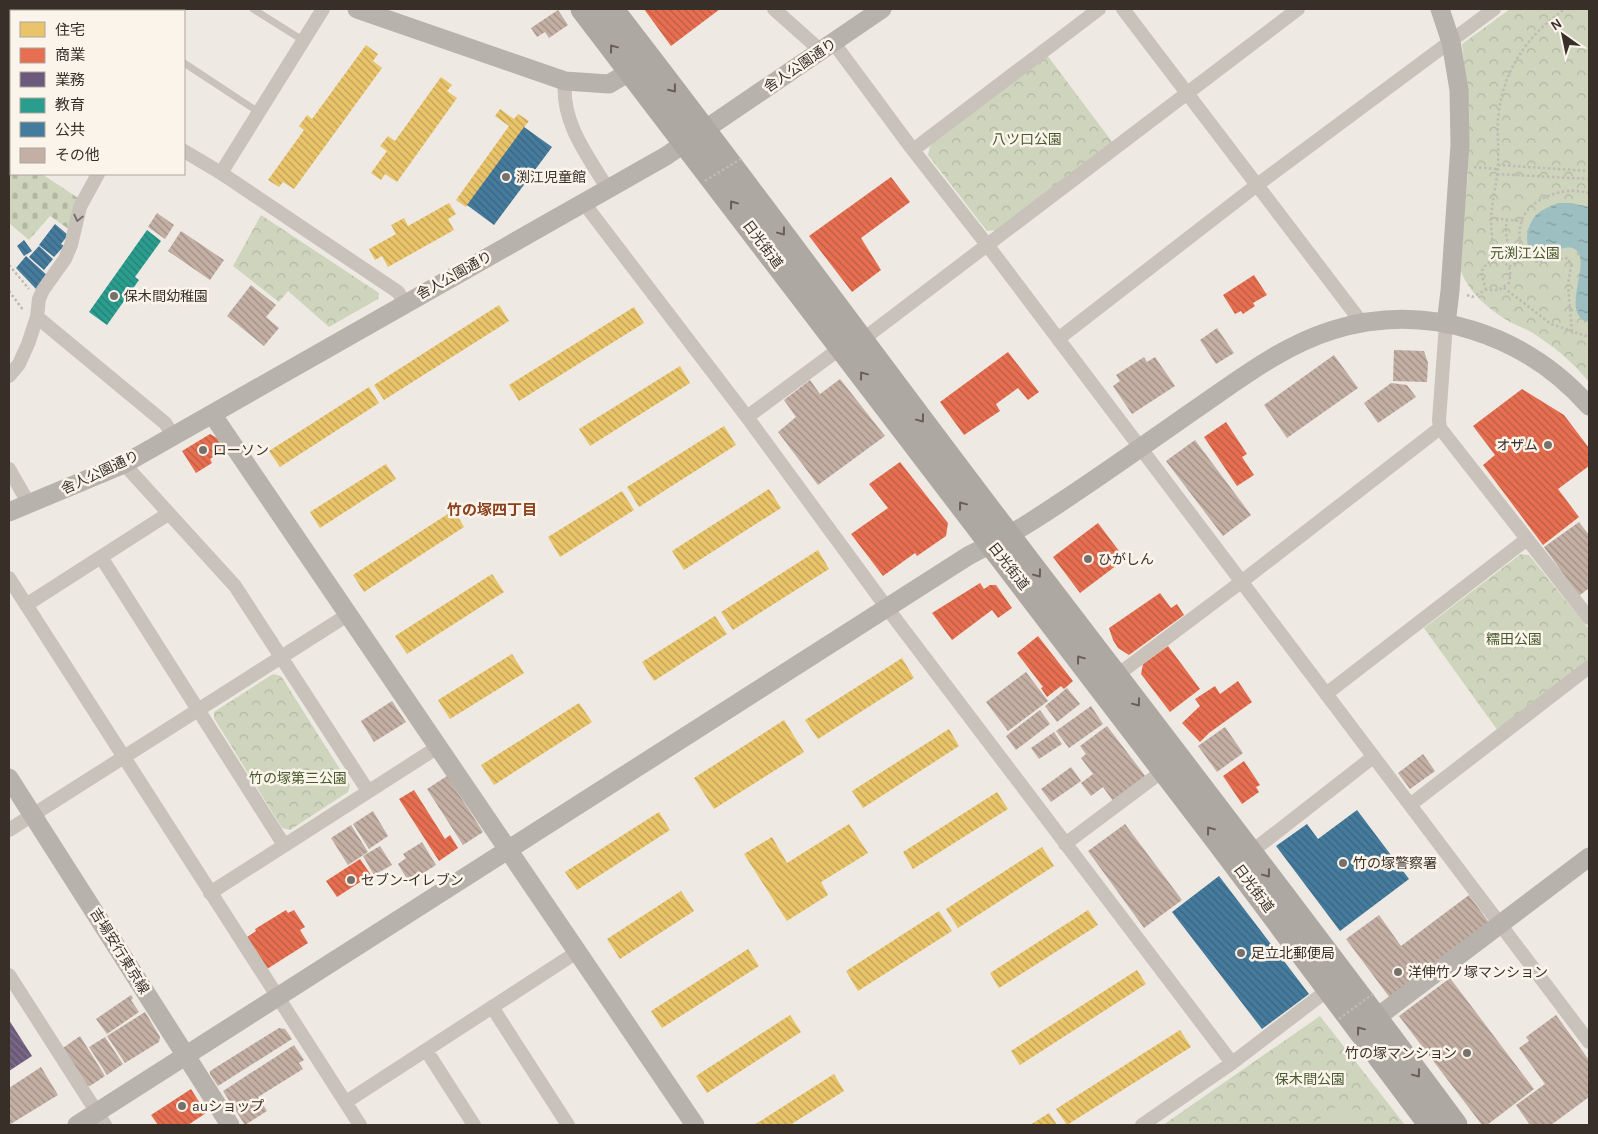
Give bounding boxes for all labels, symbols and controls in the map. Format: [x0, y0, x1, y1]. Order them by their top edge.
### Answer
legend [10, 10, 185, 175]
north arrow [1538, 10, 1588, 60]
text: N [1547, 15, 1565, 34]
text: 住宅 [55, 21, 85, 39]
street label: 舎人公園通り [761, 35, 840, 96]
one-way arrow [610, 44, 619, 54]
text: 商業 [55, 46, 85, 64]
text: 業務 [55, 71, 85, 89]
one-way arrow [667, 83, 676, 93]
text: 教育 [55, 96, 85, 114]
text: 公共 [55, 121, 85, 139]
park label: 八ツ口公園 [992, 131, 1062, 148]
text: その他 [55, 146, 100, 164]
place label: 渕江児童館 [516, 169, 586, 186]
marker: 渕江児童館 [500, 171, 512, 183]
one-way arrow [730, 200, 739, 210]
one-way arrow [73, 213, 84, 222]
street label: 日光街道 [739, 217, 786, 272]
one-way arrow [776, 226, 784, 235]
park label: 元渕江公園 [1490, 245, 1560, 262]
street label: 舎人公園通り [413, 248, 495, 303]
place label: 保木間幼稚園 [124, 288, 208, 305]
marker: 保木間幼稚園 [108, 290, 120, 302]
one-way arrow [861, 372, 869, 381]
one-way arrow [915, 413, 924, 423]
place label: オザム [1496, 437, 1538, 454]
marker: オザム [1542, 439, 1554, 451]
place label: ローソン [213, 442, 269, 459]
marker: ローソン [197, 444, 209, 456]
street label: 舎人公園通り [59, 447, 142, 498]
district label: 竹の塚四丁目 [447, 501, 537, 519]
one-way arrow [959, 502, 967, 511]
street label: 日光街道 [985, 539, 1033, 594]
place label: ひがしん [1098, 551, 1154, 568]
marker: ひがしん [1082, 553, 1094, 565]
one-way arrow [1033, 568, 1041, 577]
park label: 糯田公園 [1486, 631, 1542, 648]
one-way arrow [1077, 655, 1086, 665]
one-way arrow [1131, 697, 1140, 707]
park label: 竹の塚第三公園 [249, 770, 347, 787]
one-way arrow [1207, 826, 1216, 836]
place label: 竹の塚警察署 [1353, 855, 1437, 872]
marker: 竹の塚警察署 [1337, 857, 1349, 869]
street label: 日光街道 [1230, 861, 1277, 916]
one-way arrow [1261, 868, 1270, 878]
place label: セブン-イレブン [361, 872, 464, 889]
marker: セブン-イレブン [345, 874, 357, 886]
street label: 吉場安行東京線 [86, 905, 153, 997]
place label: 足立北郵便局 [1251, 945, 1335, 962]
marker: 足立北郵便局 [1235, 947, 1247, 959]
place label: 洋伸竹ノ塚マンション [1408, 964, 1548, 981]
marker: 洋伸竹ノ塚マンション [1392, 966, 1404, 978]
one-way arrow [1357, 1026, 1366, 1036]
place label: 竹の塚マンション [1345, 1045, 1457, 1062]
marker: 竹の塚マンション [1461, 1047, 1473, 1059]
one-way arrow [1412, 1068, 1420, 1077]
park label: 保木間公園 [1275, 1071, 1345, 1088]
place label: auショップ [192, 1098, 264, 1115]
marker: auショップ [176, 1100, 188, 1112]

